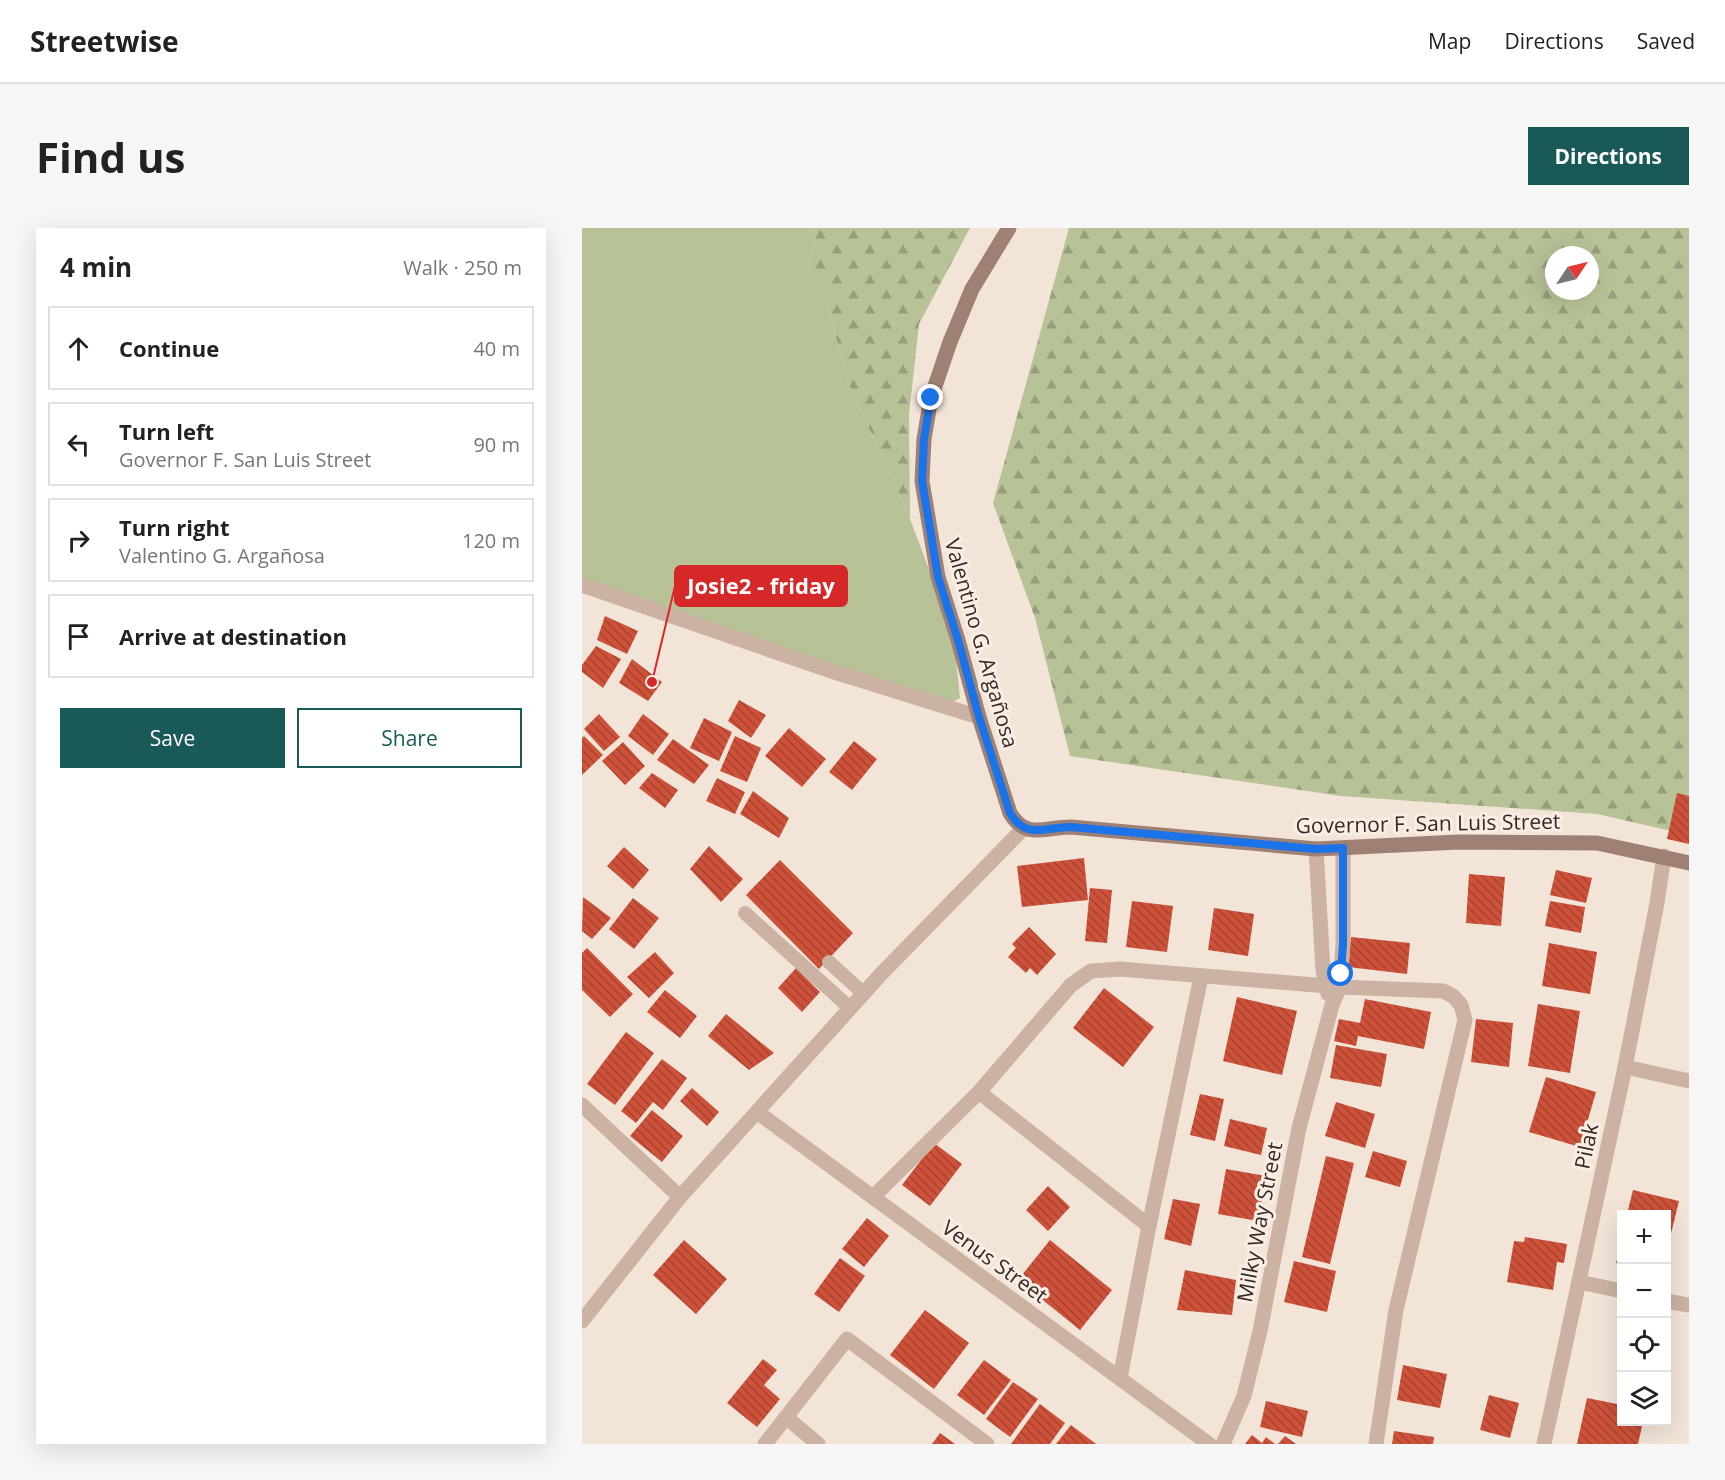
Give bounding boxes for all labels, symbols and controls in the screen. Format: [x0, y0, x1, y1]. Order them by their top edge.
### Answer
text: Streetwise [30, 22, 179, 60]
text: Map [1428, 27, 1471, 55]
text: Directions [1504, 27, 1604, 55]
text: Saved [1637, 27, 1695, 55]
button: Directions [1528, 127, 1689, 185]
text: Find us [36, 128, 185, 185]
north arrow [1545, 246, 1599, 300]
text: 4 min [60, 249, 132, 285]
text: Walk · 250 m [403, 254, 522, 281]
icon: ahead [62, 332, 95, 365]
text: Continue [119, 333, 219, 363]
text: 40 m [473, 335, 520, 362]
route end [917, 384, 943, 410]
text: Turn left [119, 416, 214, 446]
icon: left [62, 428, 95, 461]
text: 90 m [473, 431, 520, 458]
text: Governor F. San Luis Street [119, 446, 371, 473]
text: Turn right [119, 512, 230, 542]
icon: right [62, 524, 95, 557]
text: 120 m [462, 527, 520, 554]
street label: Valentino G. Argañosa [939, 535, 1025, 751]
text: Valentino G. Argañosa [119, 542, 325, 569]
callout: Josie2 - friday [675, 566, 847, 606]
text: Josie2 - friday [685, 570, 835, 600]
icon: arrive [62, 620, 95, 653]
text: Arrive at destination [119, 621, 347, 651]
button: Save [60, 708, 285, 768]
button: Share [297, 708, 522, 768]
street label: Governor F. San Luis Street [1295, 807, 1561, 839]
route start [1327, 960, 1353, 986]
street label: Pilak [1568, 1121, 1604, 1171]
street label: Milky Way Street [1230, 1140, 1288, 1304]
map controls [1617, 1210, 1671, 1426]
button: + [1617, 1210, 1671, 1264]
street label: Venus Street [937, 1213, 1053, 1309]
button: − [1617, 1264, 1671, 1318]
button: locate [1617, 1318, 1671, 1372]
button: layers [1617, 1372, 1671, 1426]

